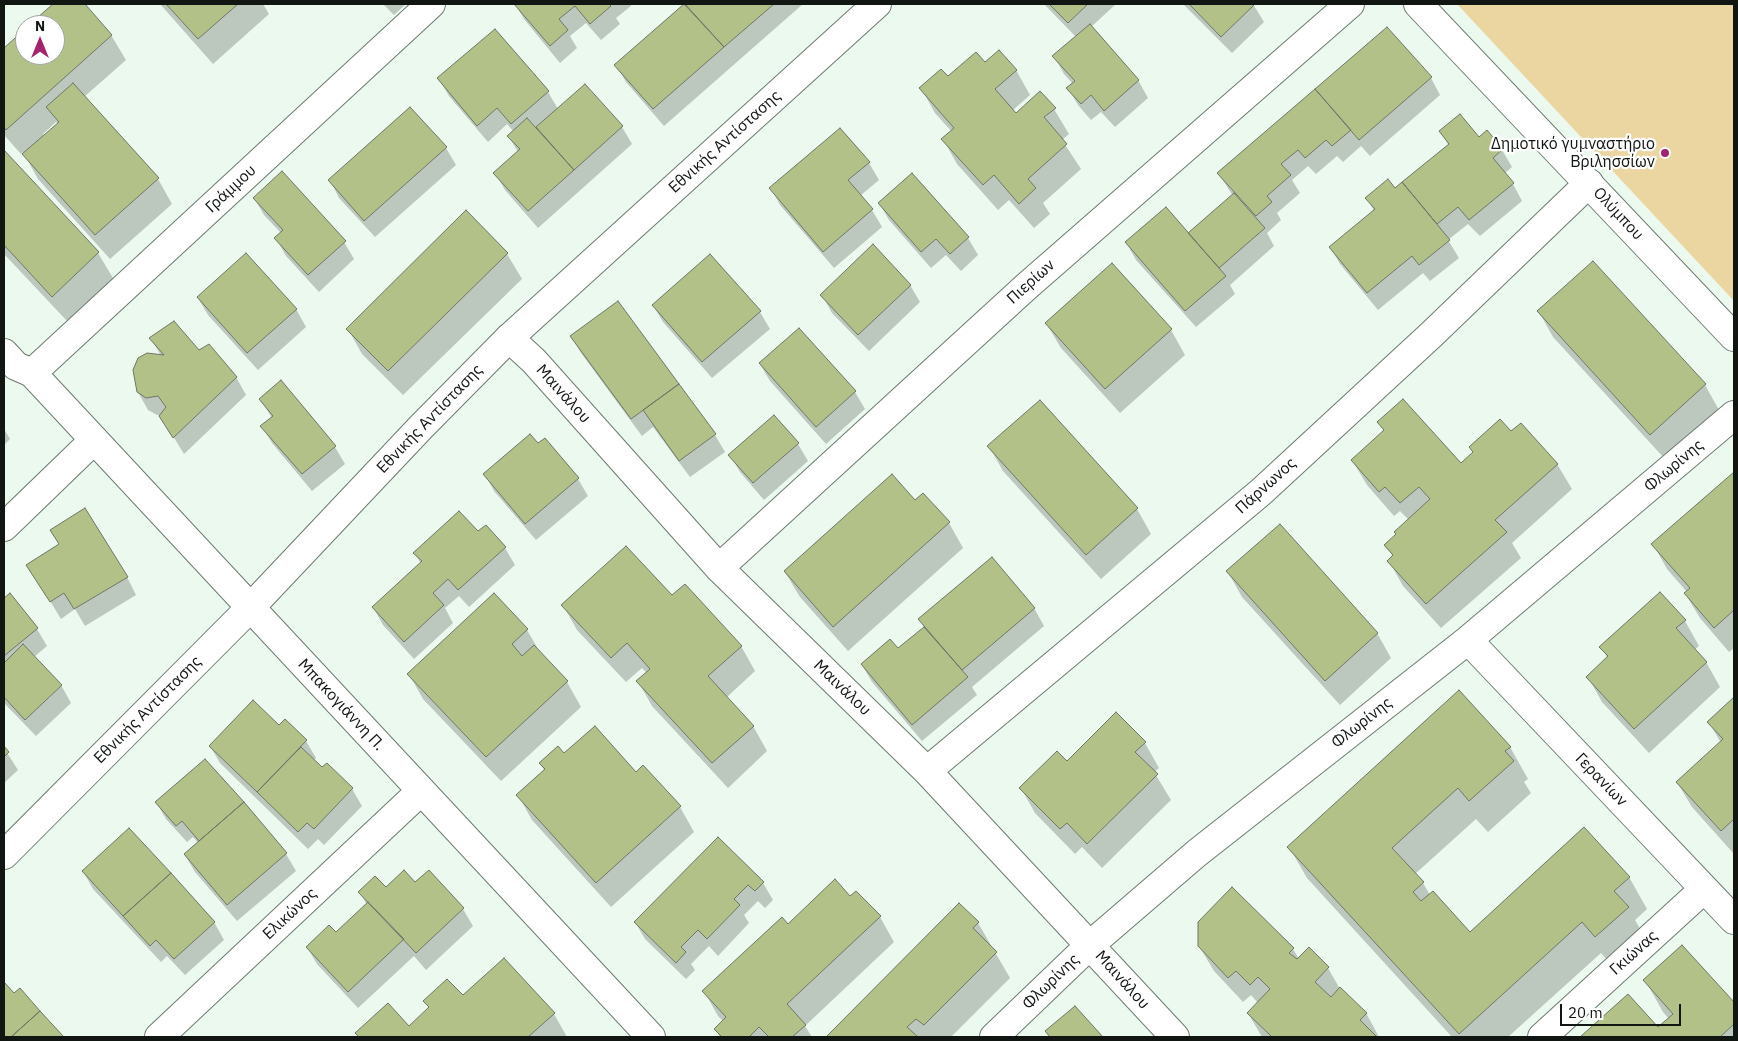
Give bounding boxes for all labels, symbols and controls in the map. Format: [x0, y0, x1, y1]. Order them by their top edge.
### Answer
north arrow [15, 15, 65, 65]
text: N [35, 17, 45, 35]
street label: Εθνικής Αντίστασης [665, 87, 785, 197]
place label: Δημοτικό γυμναστήριο Βριλησσίων [1491, 134, 1655, 172]
marker: Δημοτικό γυμναστήριο Βριλησσίων [1659, 147, 1671, 159]
street label: Γράμμου [202, 161, 260, 217]
street label: Ολύμπου [1589, 184, 1647, 244]
street label: Πιερίων [1003, 256, 1059, 308]
street label: Εθνικής Αντίστασης [373, 360, 487, 478]
street label: Μαινάλου [532, 361, 594, 427]
street label: Φλωρίνης [1640, 436, 1708, 496]
street label: Πάρνωνος [1232, 454, 1300, 518]
street label: Εθνικής Αντίστασης [90, 652, 206, 768]
street label: Μπακογιάννη Π. [294, 655, 388, 755]
street label: Μαινάλου [809, 656, 875, 720]
street label: Φλωρίνης [1328, 693, 1396, 753]
street label: Γερανίων [1571, 749, 1631, 811]
street label: Ελικώνος [259, 884, 321, 944]
street label: Γκιώνας [1606, 927, 1662, 979]
street label: Μαινάλου [1091, 947, 1153, 1013]
street label: Φλωρίνης [1019, 950, 1083, 1014]
scale bar [1563, 994, 1684, 1026]
text: 20 m [1568, 1003, 1603, 1022]

